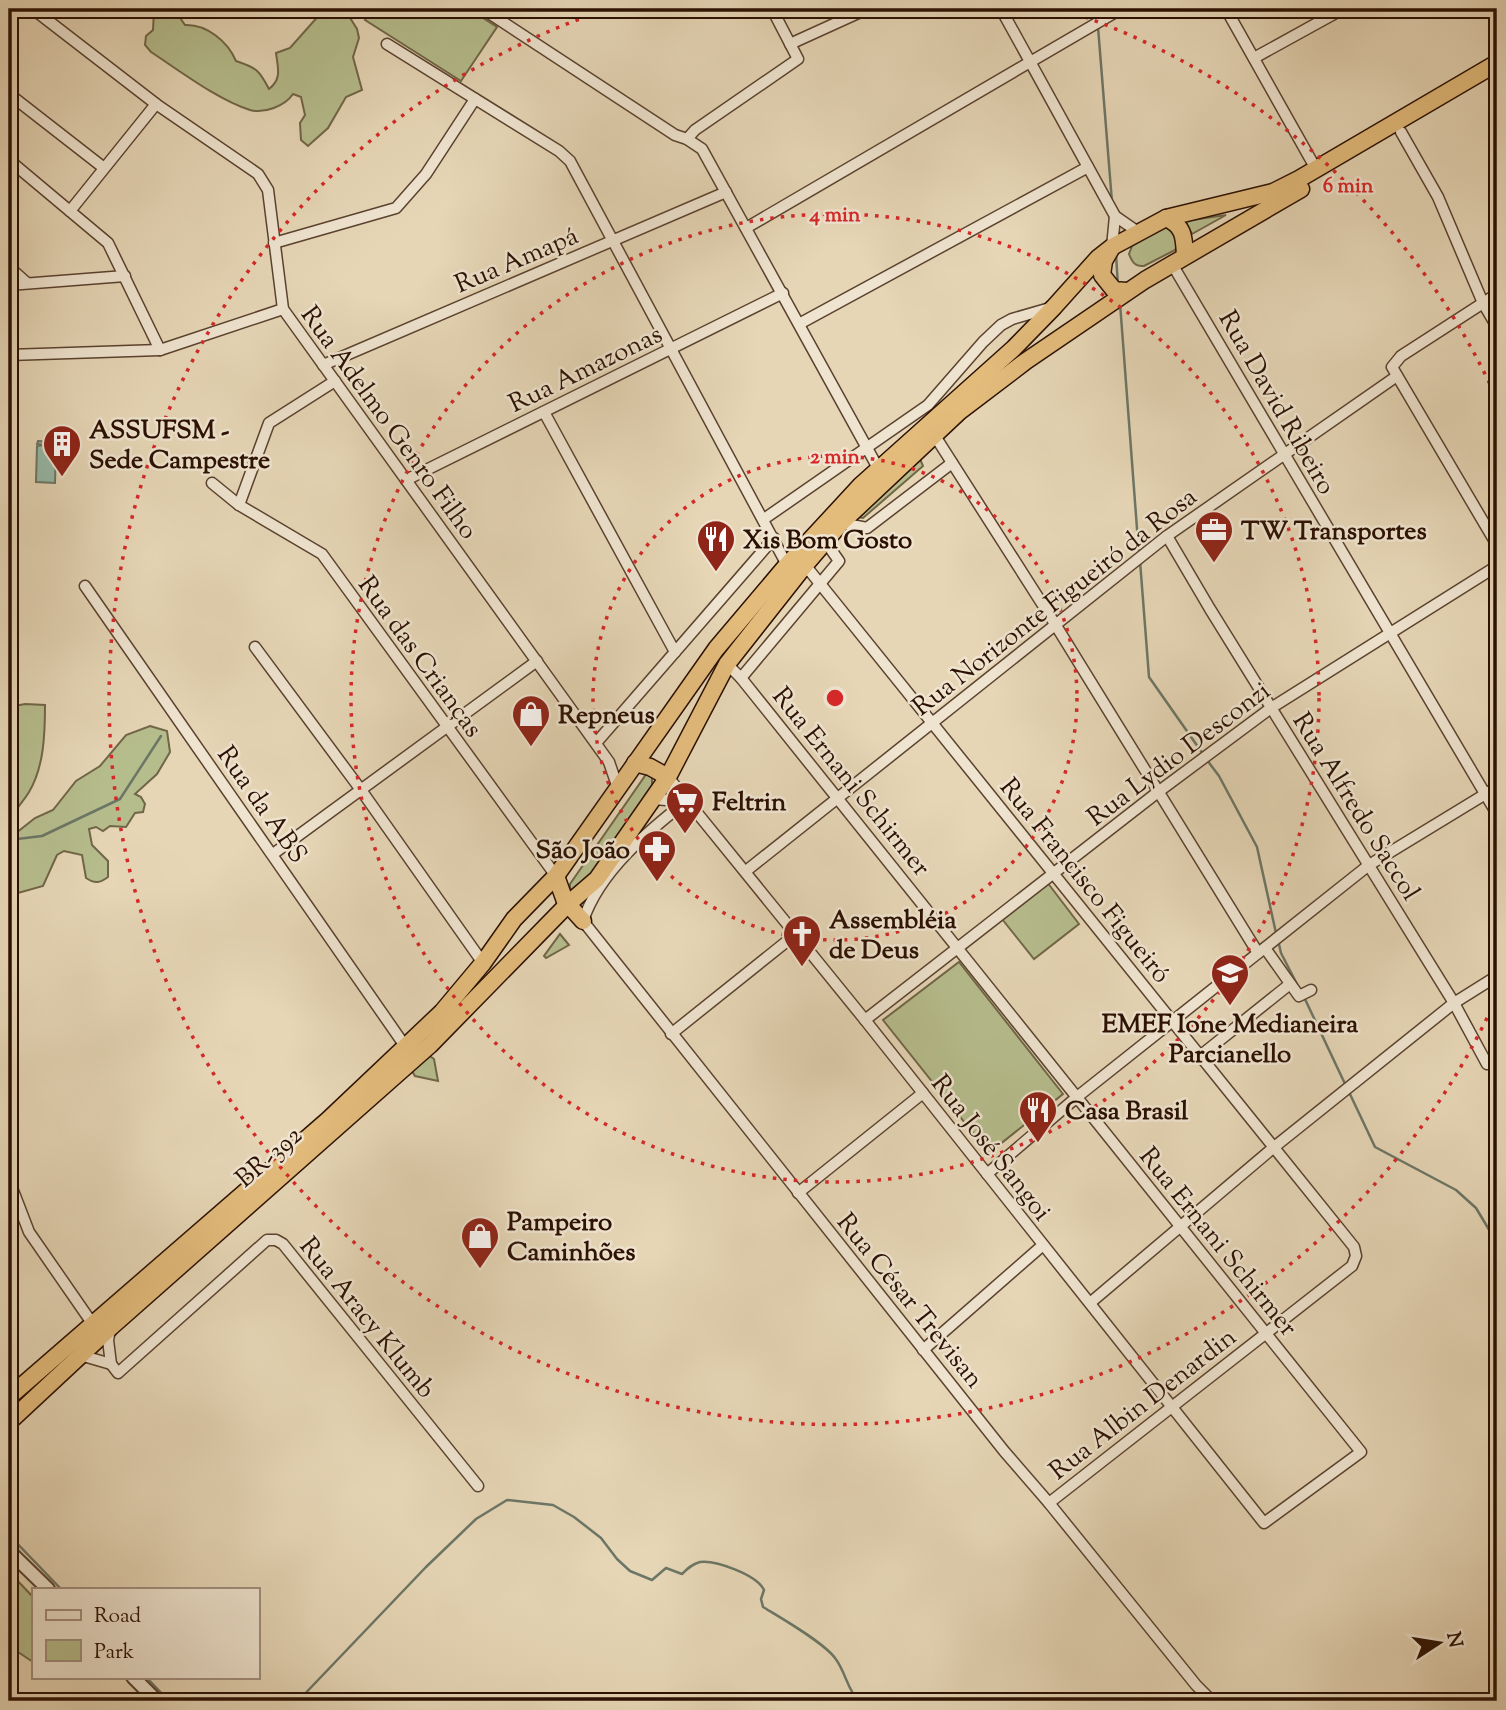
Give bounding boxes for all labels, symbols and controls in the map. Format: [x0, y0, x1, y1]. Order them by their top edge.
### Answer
text: 6 min [1323, 172, 1374, 202]
text: 4 min [809, 201, 861, 231]
street label: Rua Amapá [449, 219, 585, 304]
street label: Rua Adelmo Genro Filho [290, 299, 485, 548]
street label: Rua David Ribeiro [1208, 304, 1344, 502]
street label: Rua Amazonas [503, 317, 669, 423]
place label: ASSUFSM - Sede Campestre [89, 413, 270, 480]
building icon: ASSUFSM - Sede Campestre [41, 423, 83, 478]
text: 2 min [810, 443, 861, 473]
street label: Rua Norizonte Figueiró da Rosa [905, 480, 1206, 726]
office icon: TW Transportes [1193, 509, 1235, 564]
place label: TW Transportes [1241, 514, 1427, 551]
restaurant icon: Xis Bom Gosto [695, 518, 737, 573]
place label: Xis Bom Gosto [743, 523, 912, 560]
street label: Rua das Crianças [348, 569, 490, 746]
street label: Rua Lydio Desconzi [1080, 674, 1279, 836]
street label: Rua Ernani Schirmer [762, 680, 938, 885]
centre of rings [823, 686, 847, 710]
shop icon: Repneus [510, 693, 552, 748]
place label: Repneus [558, 698, 655, 735]
street label: Rua Alfredo Saccol [1282, 706, 1428, 909]
street label: Rua da ABS [207, 739, 315, 872]
street label: Rua Francisco Figueiró [990, 771, 1178, 992]
supermarket icon: Feltrin [664, 780, 706, 835]
place label: Feltrin [712, 785, 787, 822]
pharmacy icon: São João [636, 828, 678, 883]
place label: São João [536, 833, 630, 870]
place label: Assembléia de Deus [829, 903, 956, 970]
church icon: Assembléia de Deus [781, 913, 823, 968]
school or university icon: EMEF Ione Medianeira Parcianello [1209, 952, 1251, 1007]
place label: EMEF Ione Medianeira Parcianello [1102, 1007, 1358, 1074]
street label: Rua José Sangoi [921, 1067, 1059, 1230]
restaurant icon: Casa Brasil [1017, 1089, 1059, 1144]
place label: Casa Brasil [1065, 1094, 1189, 1131]
street label: BR-392 [228, 1118, 311, 1198]
street label: Rua Ernani Schirmer [1129, 1140, 1305, 1345]
place label: Pampeiro Caminhões [507, 1205, 635, 1272]
street label: Rua César Trevisan [827, 1206, 991, 1397]
shop icon: Pampeiro Caminhões [459, 1215, 501, 1270]
street label: Rua Aracy Klumb [289, 1230, 443, 1407]
street label: Rua Albin Denardin [1042, 1320, 1245, 1490]
legend [32, 1588, 259, 1678]
text: Road [94, 1602, 141, 1632]
north arrow [1404, 1608, 1474, 1678]
text: N [1438, 1630, 1468, 1650]
text: Park [94, 1638, 135, 1668]

